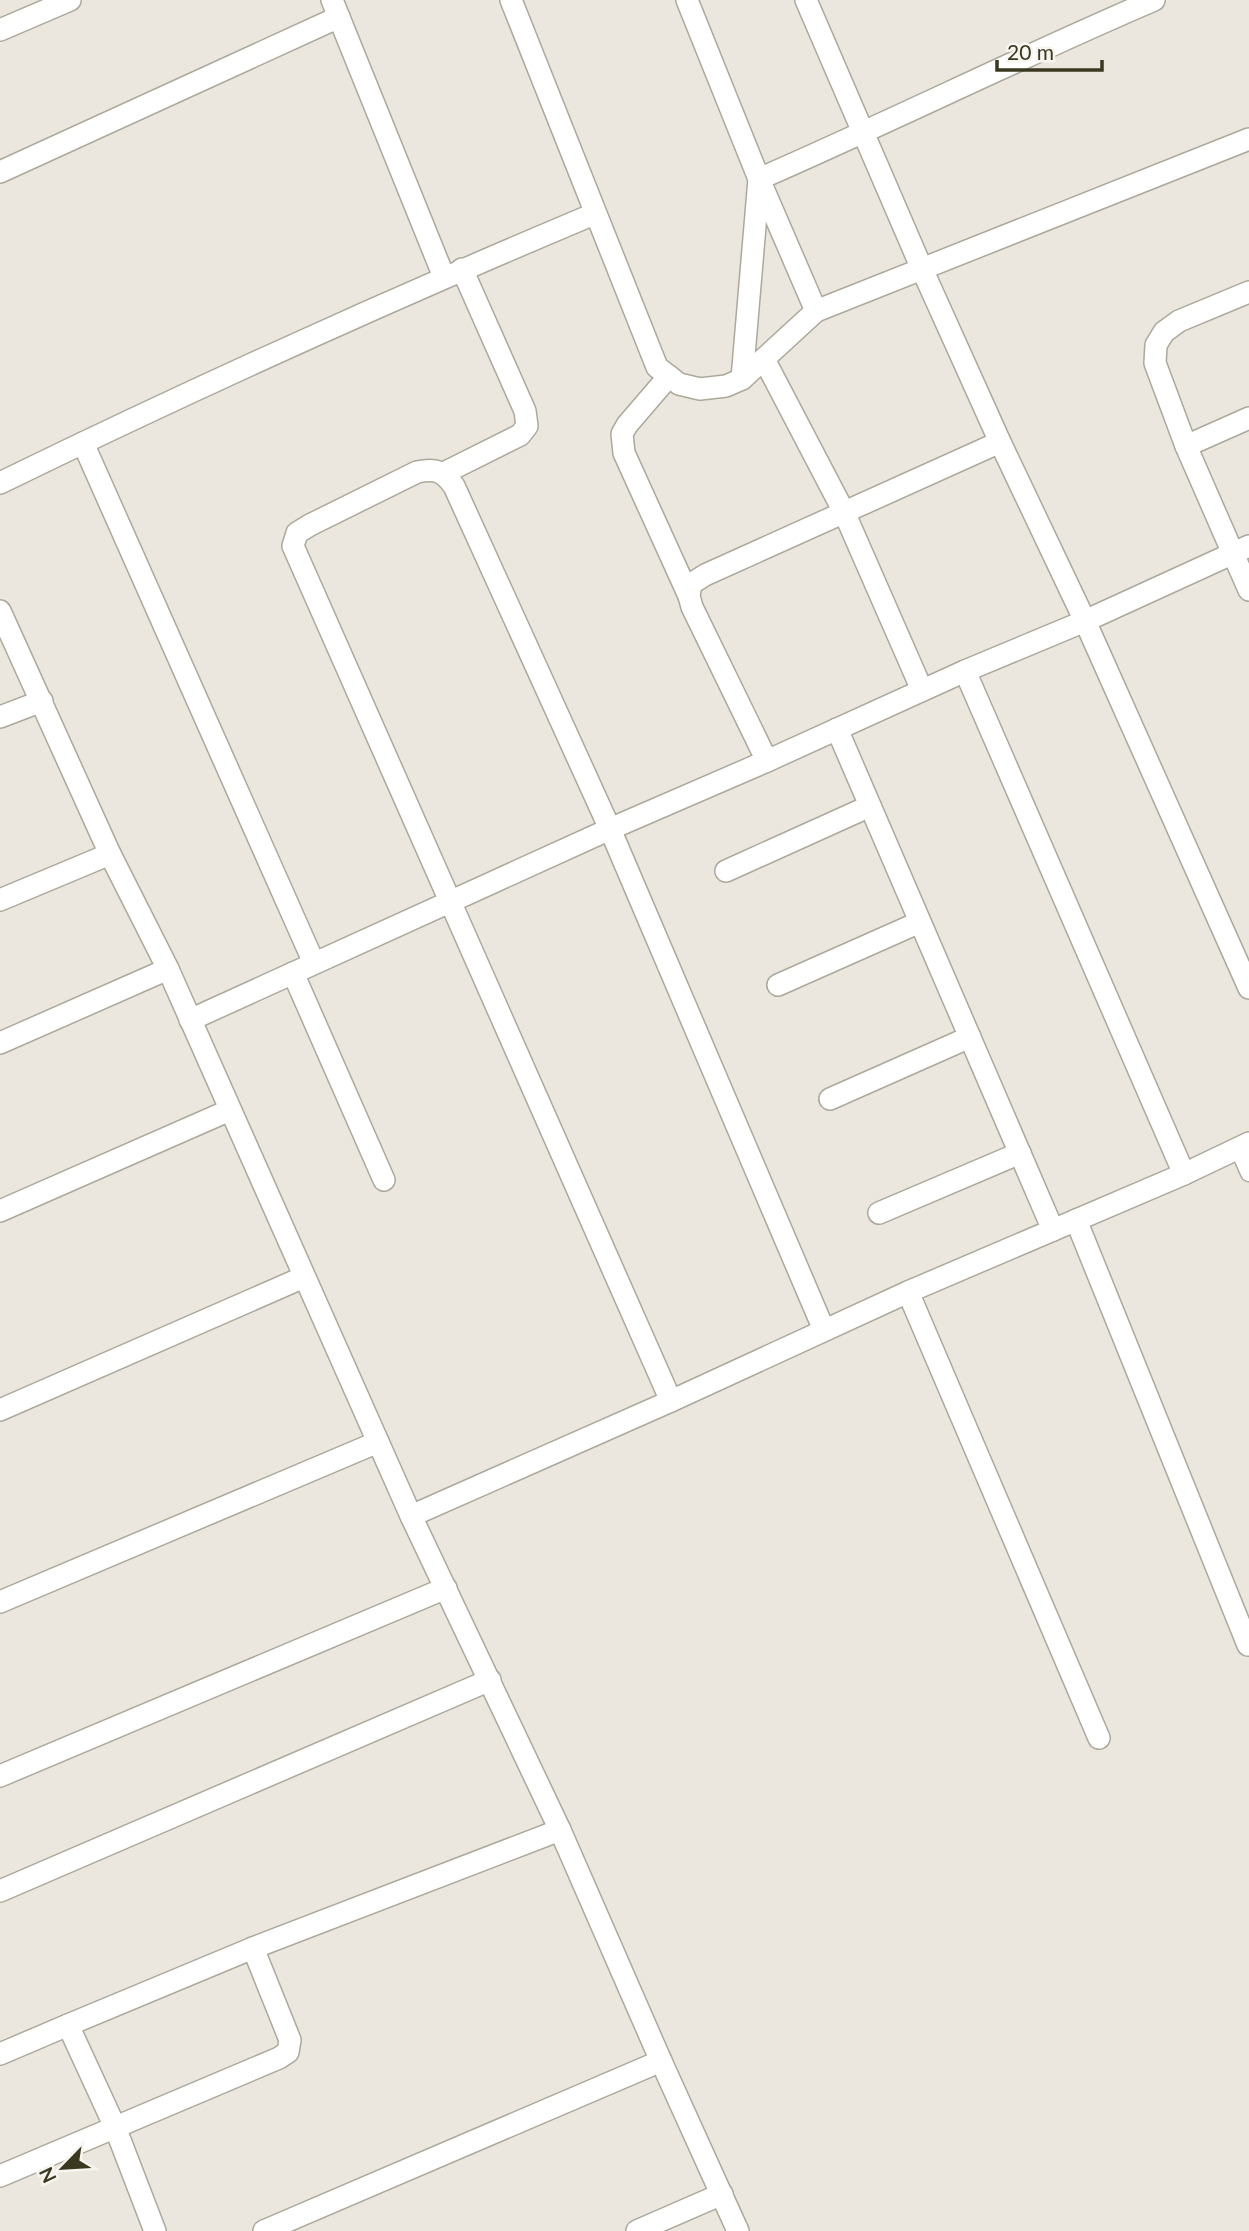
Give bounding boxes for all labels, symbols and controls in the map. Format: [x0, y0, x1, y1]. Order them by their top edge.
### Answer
scale bar [997, 28, 1102, 72]
text: 20 m [1007, 39, 1054, 64]
north arrow [28, 2133, 98, 2203]
text: N [34, 2164, 61, 2187]

